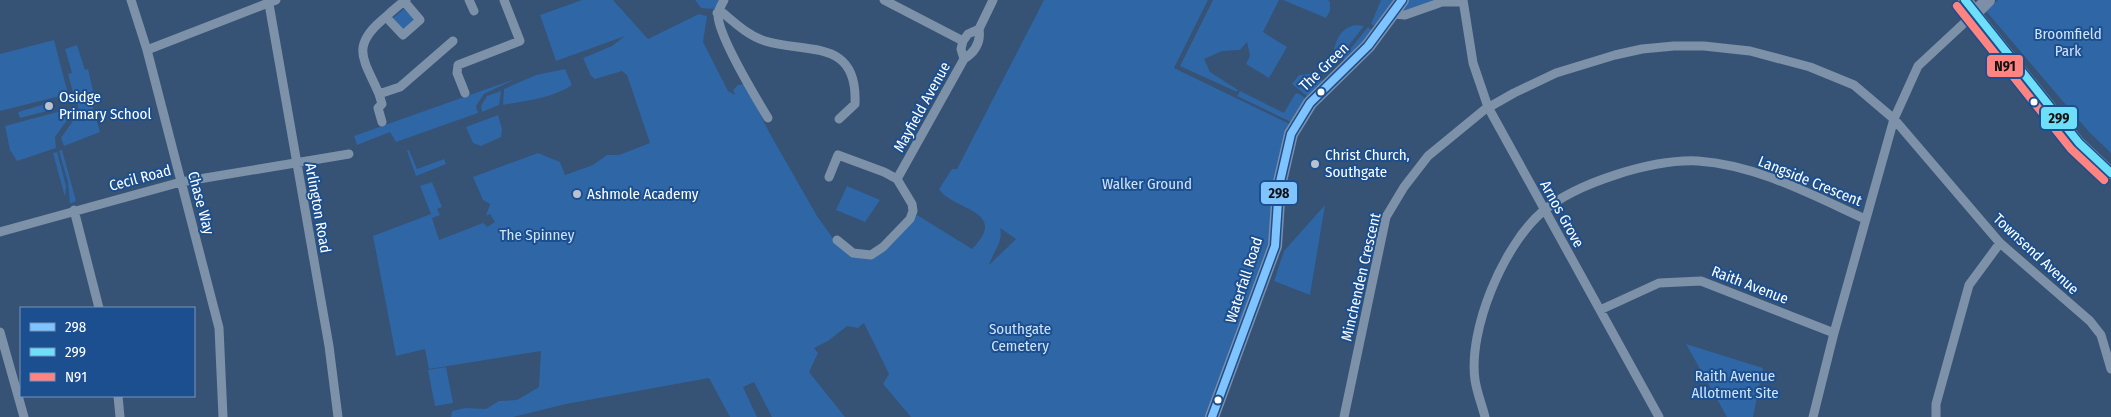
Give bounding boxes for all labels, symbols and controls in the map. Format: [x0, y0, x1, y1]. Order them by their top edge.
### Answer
park label: Broomfield Park [2034, 25, 2102, 60]
street label: The Green [1295, 39, 1353, 95]
line badge: N91 [1986, 54, 2024, 78]
text: N91 [1994, 58, 2016, 75]
street label: Mayfield Avenue [890, 59, 954, 155]
unlabelled marker [1316, 87, 1326, 97]
place label: Osidge Primary School [59, 88, 151, 123]
unlabelled marker [2029, 97, 2039, 107]
marker: Osidge Primary School [43, 100, 55, 112]
line badge: 299 [2040, 106, 2078, 130]
text: 299 [2048, 110, 2069, 127]
place label: Christ Church, Southgate [1325, 146, 1410, 181]
street label: Langside Crescent [1756, 152, 1865, 210]
marker: Christ Church, Southgate [1309, 158, 1321, 170]
street label: Cecil Road [107, 161, 173, 195]
street label: Arlington Road [301, 162, 335, 254]
street label: Chase Way [184, 169, 218, 237]
park label: Walker Ground [1102, 175, 1192, 193]
street label: Arnos Grove [1536, 177, 1588, 251]
line badge: 298 [1260, 181, 1298, 205]
place label: Ashmole Academy [587, 185, 699, 203]
text: 298 [1267, 185, 1290, 202]
marker: Ashmole Academy [571, 188, 583, 200]
street label: Townsend Avenue [1990, 210, 2082, 298]
street label: Minchenden Crescent [1337, 211, 1385, 343]
park label: The Spinney [500, 226, 575, 244]
street label: Waterfall Road [1222, 235, 1266, 325]
street label: Raith Avenue [1709, 262, 1791, 308]
legend [20, 307, 195, 397]
text: 298 [65, 318, 86, 336]
park label: Southgate Cemetery [989, 320, 1051, 355]
text: 299 [65, 343, 86, 361]
park label: Raith Avenue Allotment Site [1691, 367, 1779, 402]
text: N91 [65, 368, 87, 386]
unlabelled marker [1213, 395, 1223, 405]

